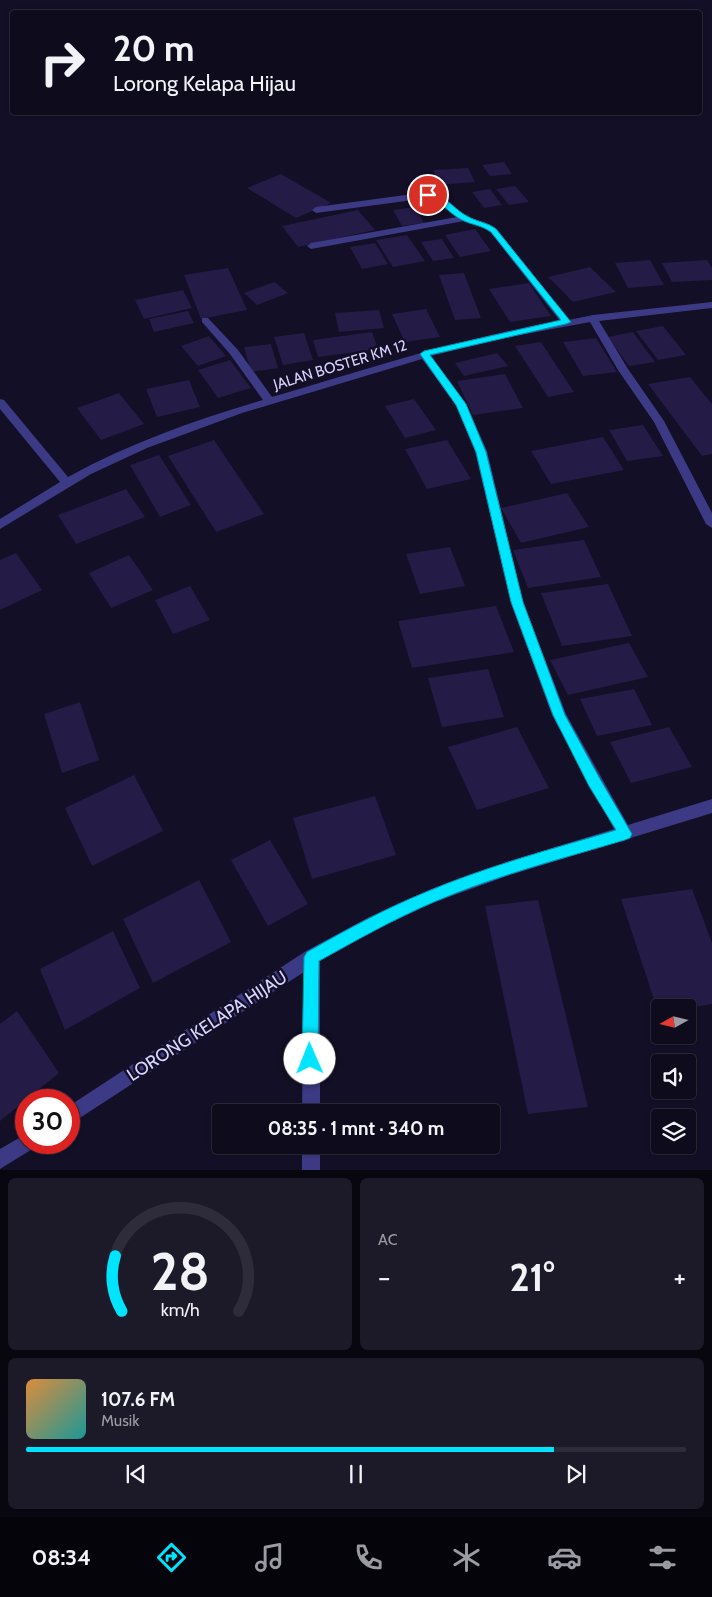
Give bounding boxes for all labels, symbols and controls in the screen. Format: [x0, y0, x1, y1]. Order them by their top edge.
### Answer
text: 20 m [113, 27, 195, 70]
icon: right [30, 30, 95, 95]
text: Lorong Kelapa Hijau [113, 70, 296, 97]
pin [407, 174, 449, 216]
icon: arrive [414, 181, 442, 209]
street label: JALAN BOSTER KM 12 [270, 336, 409, 394]
street label: LORONG KELAPA HIJAU [123, 966, 291, 1086]
north arrow [651, 999, 696, 1044]
map controls [651, 999, 696, 1154]
position arrow [283, 1032, 335, 1084]
button: sound [651, 1054, 696, 1099]
speed limit sign: 30 [15, 1089, 80, 1154]
button: layers [651, 1109, 696, 1154]
text: 08:35 · 1 mnt · 340 m [268, 1117, 444, 1140]
text: AC [378, 1230, 398, 1249]
text: 28 [151, 1240, 209, 1303]
text: 21° [509, 1254, 555, 1301]
text: − [378, 1260, 390, 1294]
text: + [674, 1260, 686, 1294]
text: km/h [160, 1299, 200, 1320]
text: 107.6 FM [101, 1388, 175, 1411]
text: Musik [101, 1411, 139, 1430]
icon: previous [122, 1460, 150, 1488]
icon: pause [342, 1460, 370, 1488]
icon: next [562, 1460, 590, 1488]
icon: directions [154, 1540, 189, 1575]
icon: music [252, 1540, 287, 1575]
icon: phone [351, 1540, 386, 1575]
icon: climate [449, 1540, 484, 1575]
icon: car [547, 1540, 582, 1575]
icon: filters [645, 1540, 680, 1575]
text: 08:34 [32, 1544, 91, 1571]

